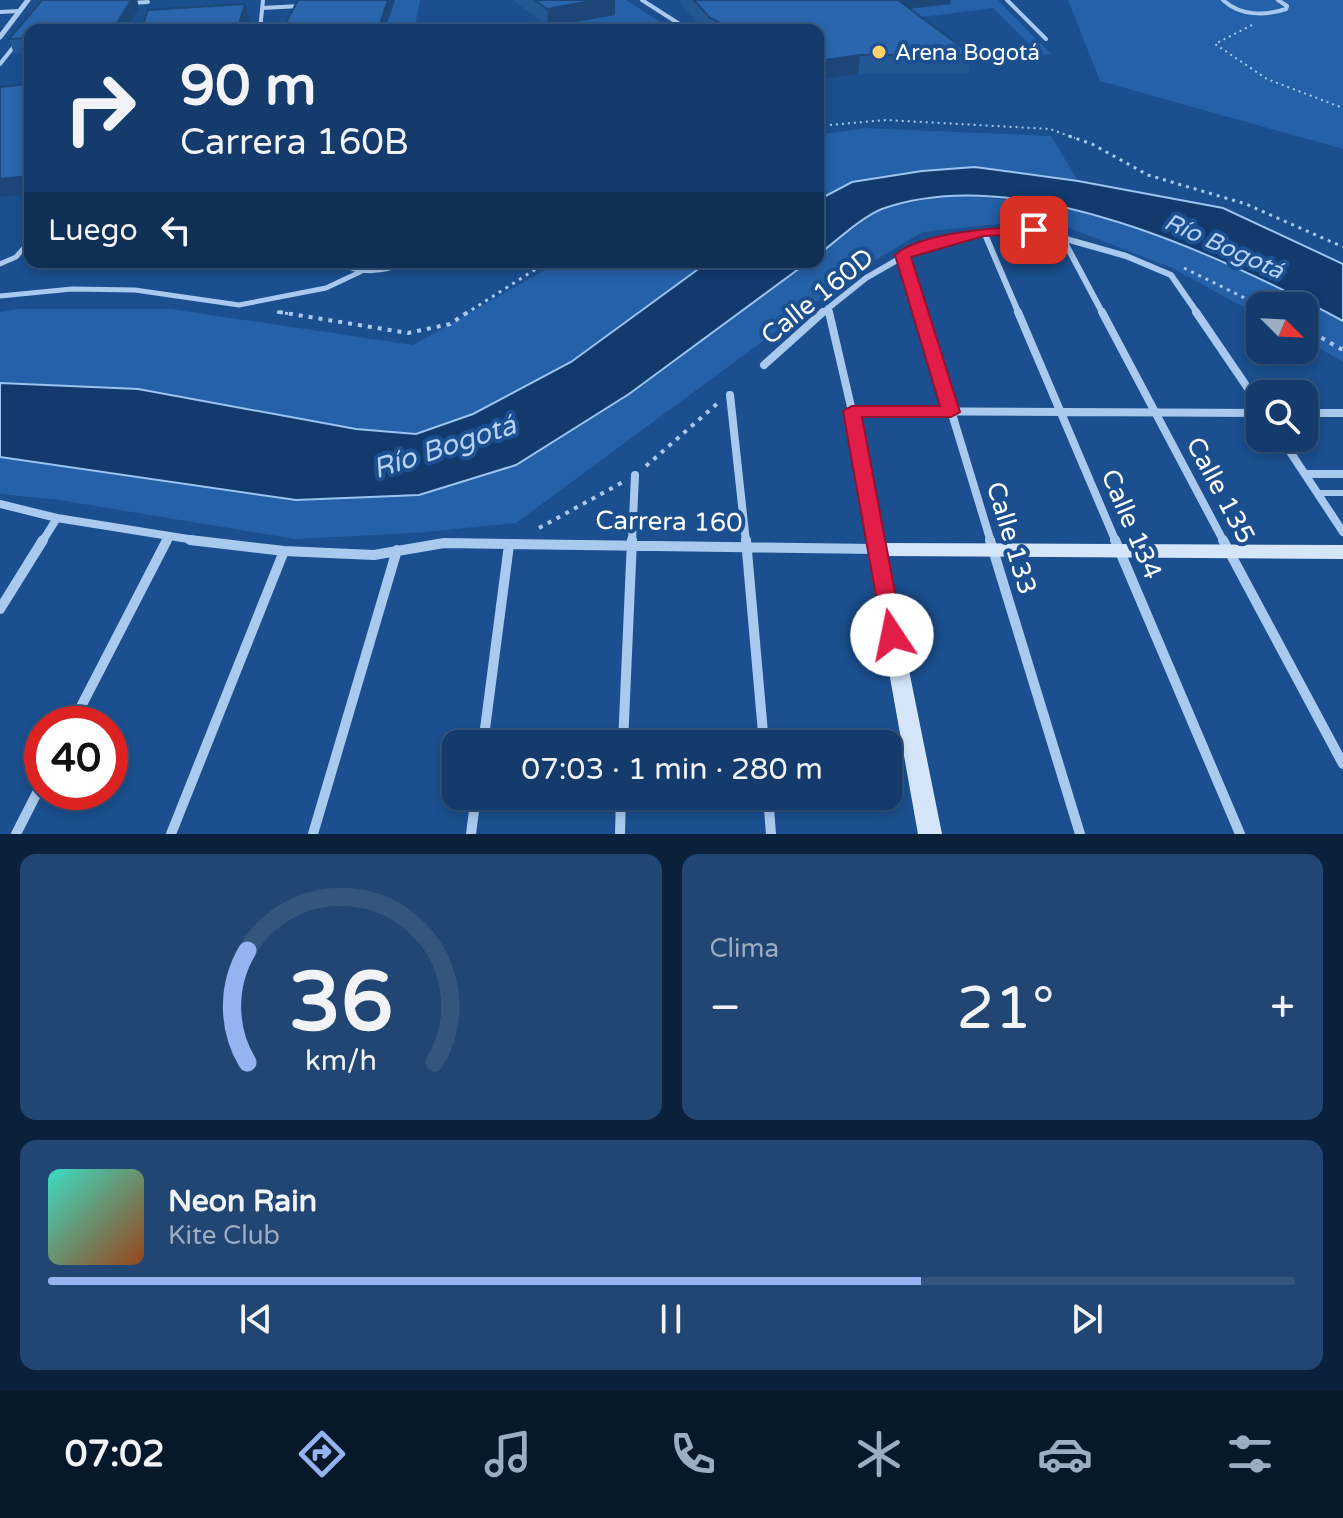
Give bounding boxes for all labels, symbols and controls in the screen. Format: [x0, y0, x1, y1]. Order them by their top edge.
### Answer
place label: Arena Bogotá [895, 40, 1040, 66]
marker: Arena Bogotá [870, 43, 888, 61]
text: 90 m [180, 53, 316, 120]
icon: right [48, 56, 152, 160]
text: Carrera 160B [180, 121, 409, 164]
pin [1000, 196, 1068, 264]
water label: Río Bogotá [1160, 207, 1288, 286]
icon: left [154, 208, 198, 252]
icon: arrive [1012, 208, 1056, 252]
text: Luego [48, 212, 138, 249]
street label: Calle 160D [755, 242, 880, 351]
north arrow [1246, 292, 1318, 364]
map controls [1246, 292, 1318, 452]
button: search [1246, 380, 1318, 452]
water label: Río Bogotá [368, 407, 521, 486]
street label: Calle 135 [1180, 432, 1261, 549]
street label: Calle 134 [1095, 465, 1168, 584]
street label: Calle 133 [980, 478, 1043, 598]
street label: Carrera 160 [595, 505, 743, 538]
position arrow [850, 593, 934, 677]
speed limit sign: 40 [24, 706, 128, 810]
text: 07:03 · 1 min · 280 m [521, 751, 823, 788]
text: Clima [710, 933, 779, 964]
text: 36 [289, 953, 393, 1053]
text: 21° [957, 973, 1055, 1045]
text: − [710, 982, 741, 1035]
text: + [1270, 982, 1295, 1035]
text: km/h [305, 1044, 377, 1078]
text: Neon Rain [168, 1183, 317, 1220]
text: Kite Club [168, 1220, 280, 1251]
icon: previous [234, 1297, 278, 1341]
icon: pause [649, 1297, 693, 1341]
icon: next [1065, 1297, 1109, 1341]
icon: directions [294, 1426, 350, 1482]
icon: music [480, 1426, 536, 1482]
icon: phone [665, 1426, 721, 1482]
icon: climate [851, 1426, 907, 1482]
icon: car [1037, 1426, 1093, 1482]
icon: filters [1222, 1426, 1278, 1482]
text: 07:02 [65, 1433, 165, 1476]

